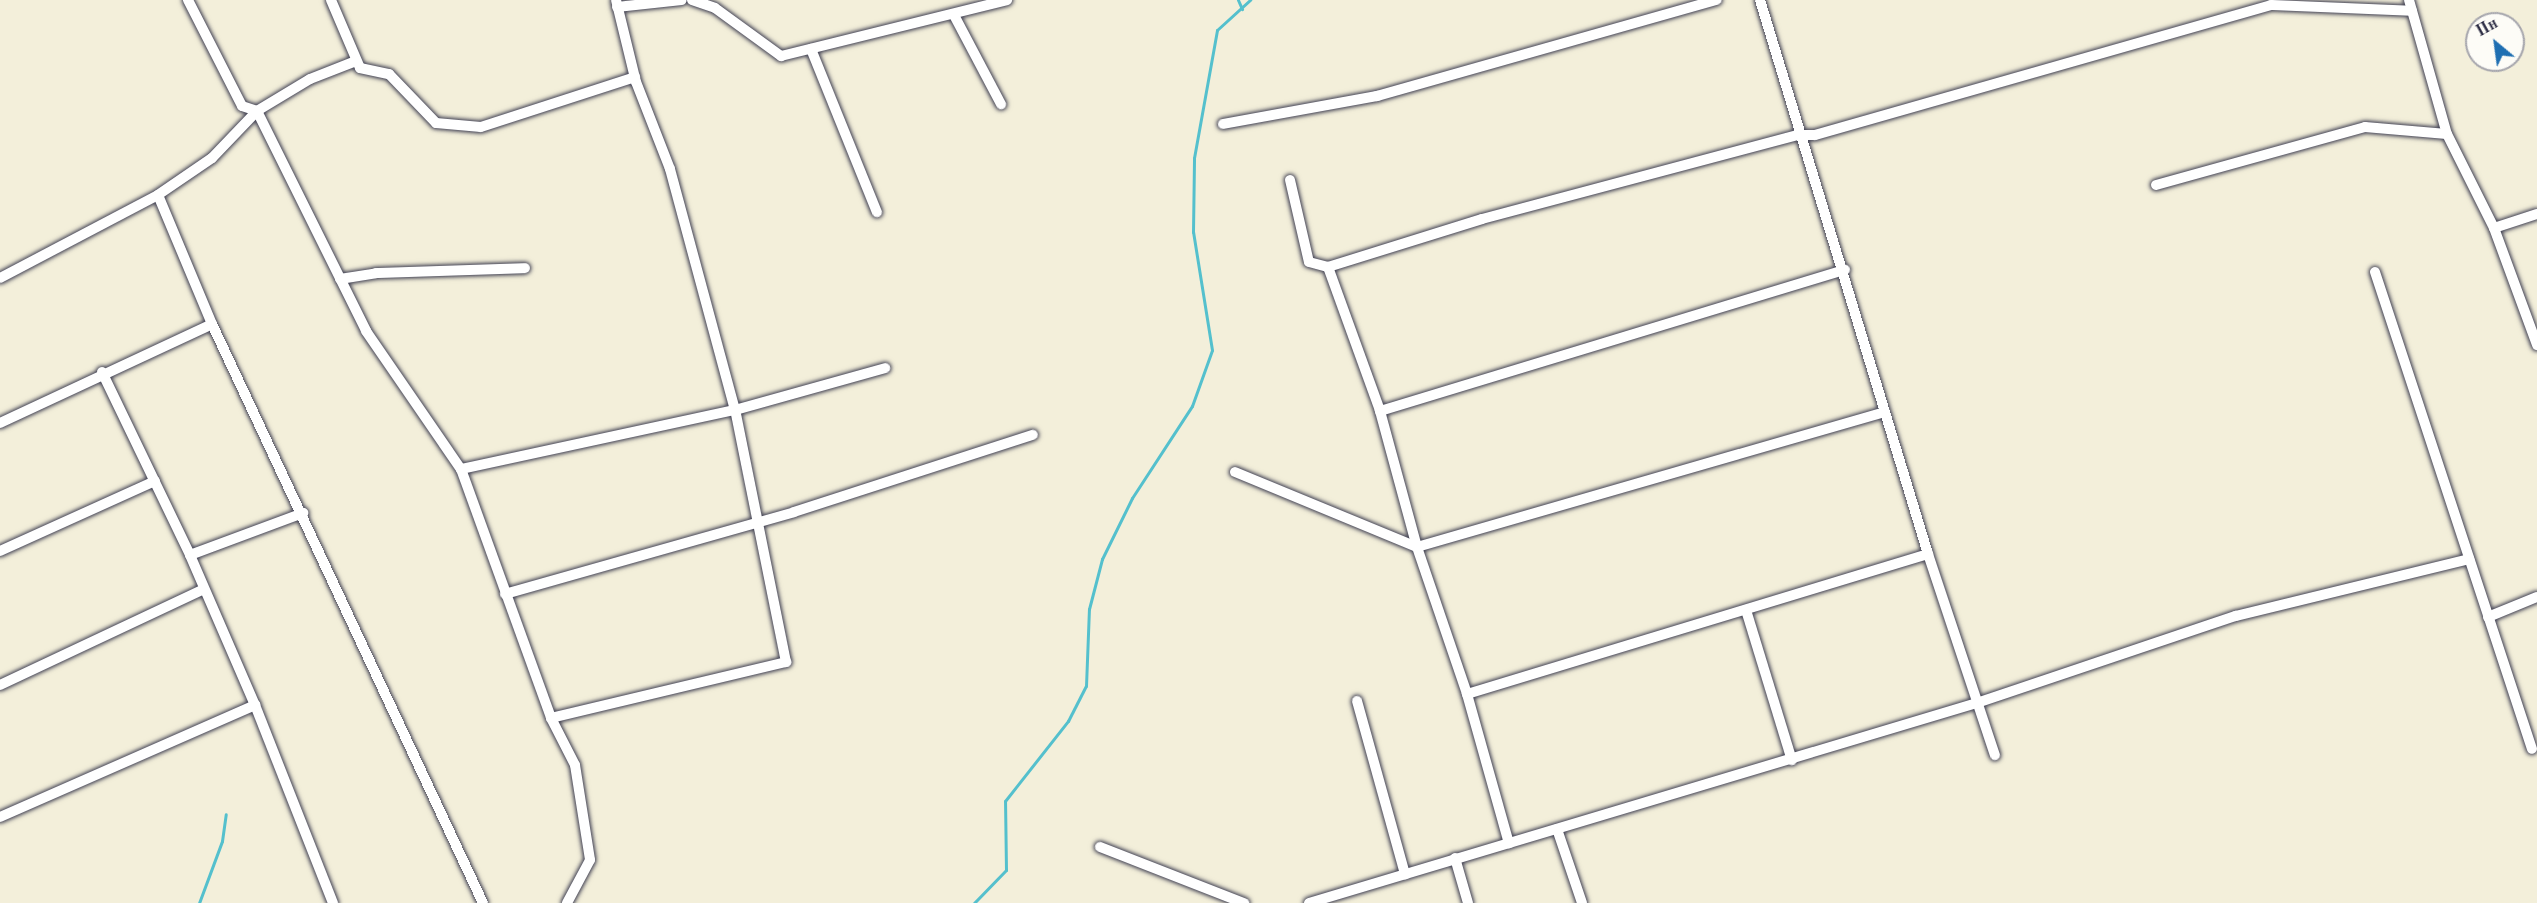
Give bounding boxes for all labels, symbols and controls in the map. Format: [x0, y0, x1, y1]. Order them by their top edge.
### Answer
north arrow [2465, 12, 2525, 72]
text: Пн [2474, 16, 2501, 40]

